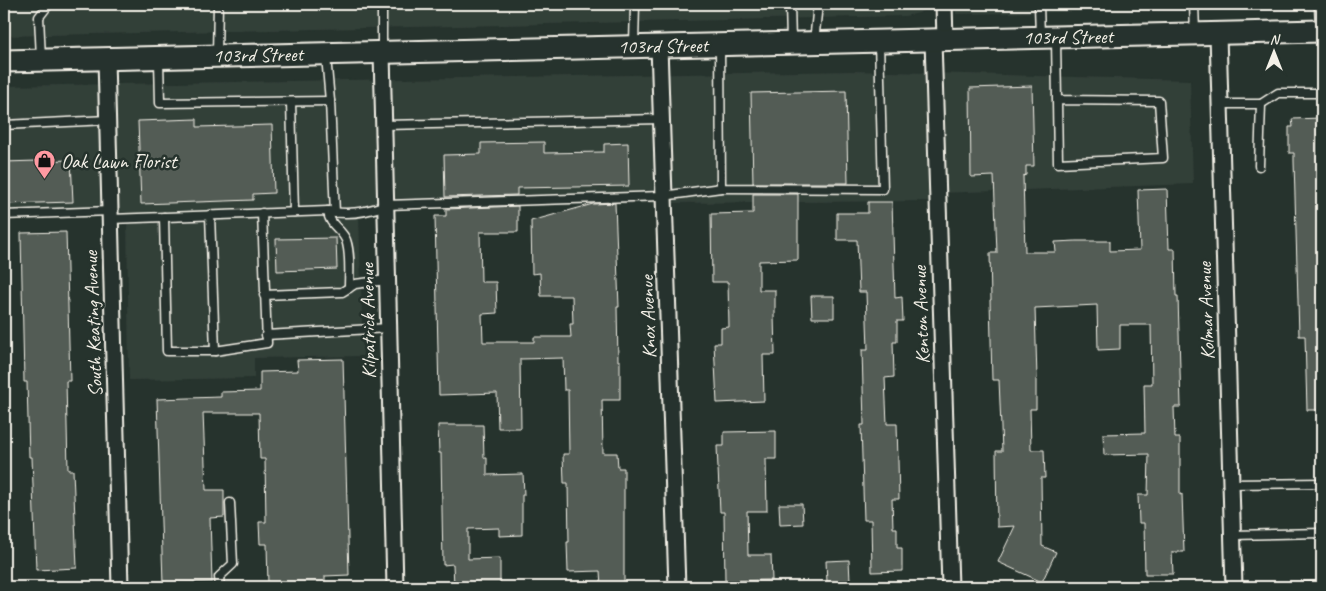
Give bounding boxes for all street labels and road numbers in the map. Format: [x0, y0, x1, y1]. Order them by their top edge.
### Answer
street label: 103rd Street [1023, 24, 1116, 50]
street label: 103rd Street [618, 33, 711, 59]
street label: 103rd Street [213, 42, 306, 68]
street label: South Keating Avenue [78, 249, 108, 397]
street label: Kolmar Avenue [1192, 260, 1220, 360]
street label: Kilpatrick Avenue [354, 262, 382, 379]
street label: Kenton Avenue [907, 264, 935, 364]
street label: Knox Avenue [634, 274, 662, 359]

